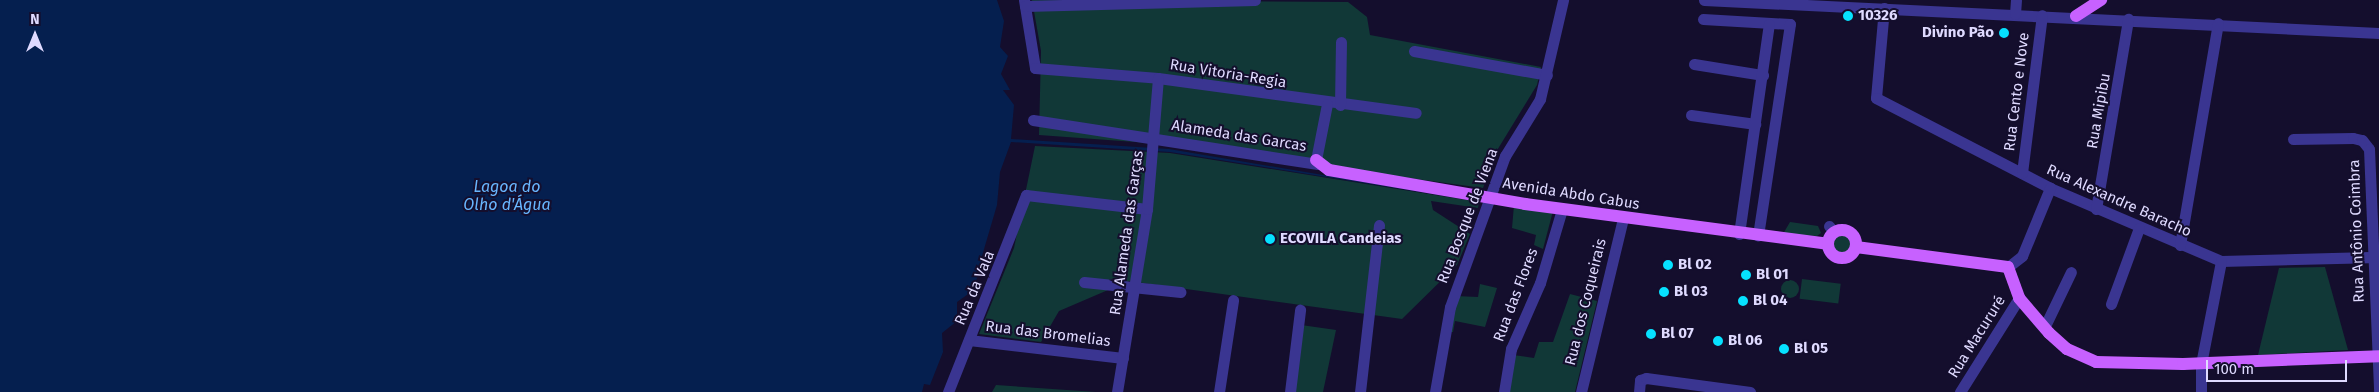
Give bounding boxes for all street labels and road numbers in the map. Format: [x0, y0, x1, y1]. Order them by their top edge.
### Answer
street label: Rua Cento e Nove [2001, 32, 2033, 152]
street label: Rua Vitoria-Regia [1168, 56, 1288, 92]
street label: Rua Mipibu [2083, 72, 2115, 150]
street label: Alameda das Garcas [1170, 116, 1308, 156]
street label: Rua Bosque de Viena [1434, 146, 1502, 286]
street label: Rua Alameda das Garças [1107, 150, 1147, 316]
street label: Rua Antônio Coimbra [2346, 159, 2368, 303]
street label: Rua Alexandre Baracho [2044, 161, 2194, 241]
street label: Avenida Abdo Cabus [1501, 174, 1641, 214]
street label: Rua dos Coqueirais [1562, 237, 1610, 367]
street label: Rua das Flores [1490, 246, 1542, 344]
street label: Rua da Vala [951, 248, 999, 328]
street label: Rua Macururé [1945, 293, 2009, 381]
street label: Rua das Bromelias [984, 317, 1112, 351]

